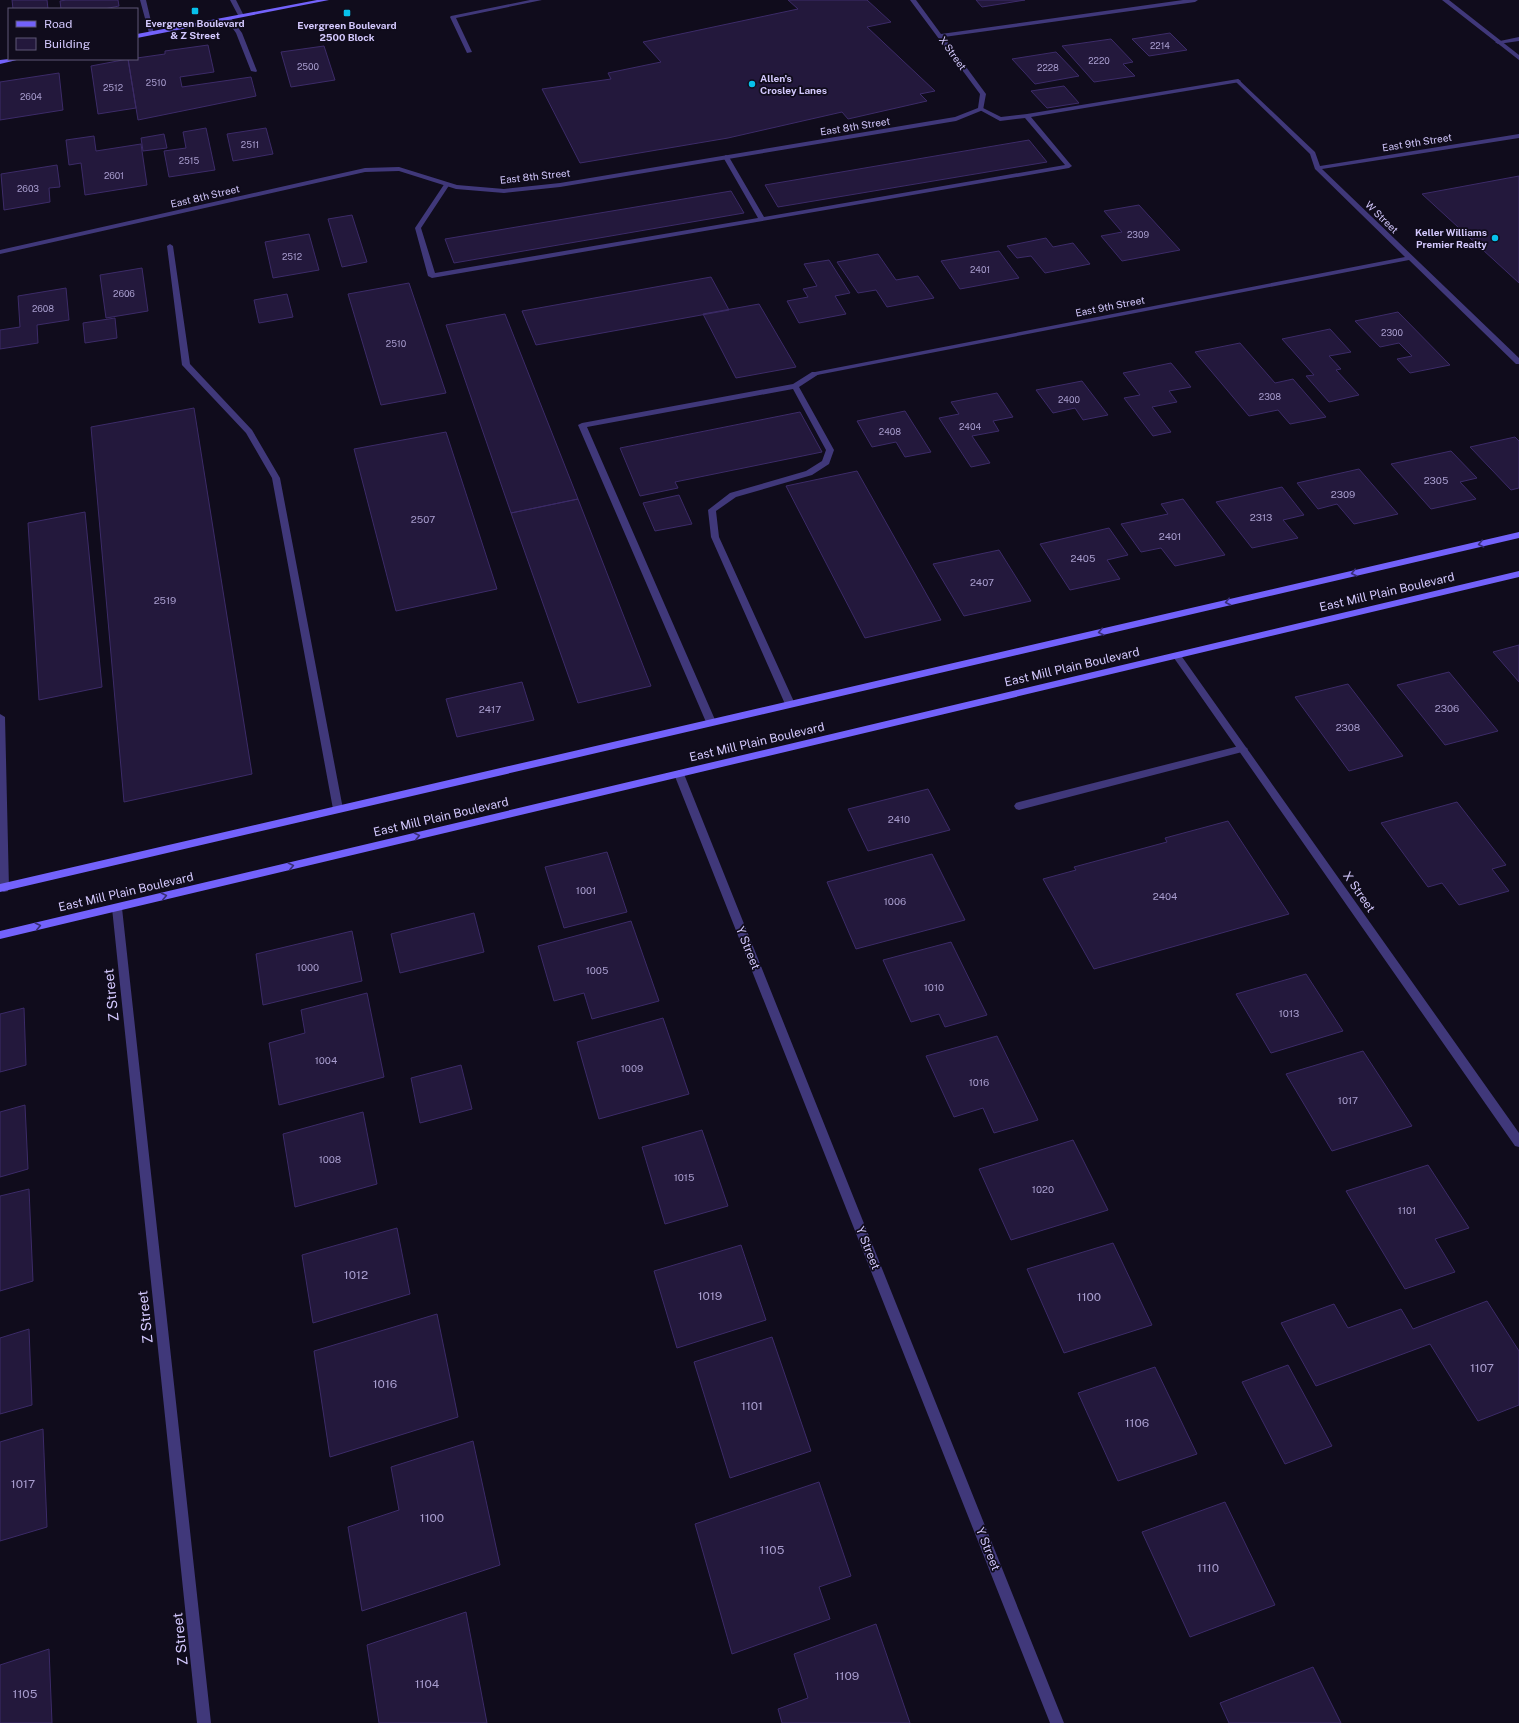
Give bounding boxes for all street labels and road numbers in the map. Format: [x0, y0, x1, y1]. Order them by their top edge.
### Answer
street label: X Street [937, 34, 969, 72]
street label: East 8th Street [819, 115, 891, 137]
street label: East 9th Street [1381, 131, 1453, 153]
street label: East 8th Street [499, 166, 571, 186]
street label: East 8th Street [169, 182, 241, 210]
street label: W Street [1363, 198, 1401, 236]
street label: East 9th Street [1074, 293, 1146, 319]
street label: East Mill Plain Boulevard [1318, 570, 1456, 614]
street label: East Mill Plain Boulevard [1003, 645, 1141, 689]
street label: East Mill Plain Boulevard [688, 720, 826, 764]
street label: East Mill Plain Boulevard [372, 795, 510, 839]
street label: X Street [1340, 869, 1378, 915]
street label: East Mill Plain Boulevard [57, 870, 195, 914]
street label: Y Street [733, 924, 763, 972]
street label: Z Street [100, 968, 122, 1022]
street label: Y Street [853, 1224, 883, 1272]
street label: Z Street [134, 1290, 156, 1344]
street label: Y Street [973, 1525, 1003, 1573]
street label: Z Street [169, 1612, 191, 1666]

